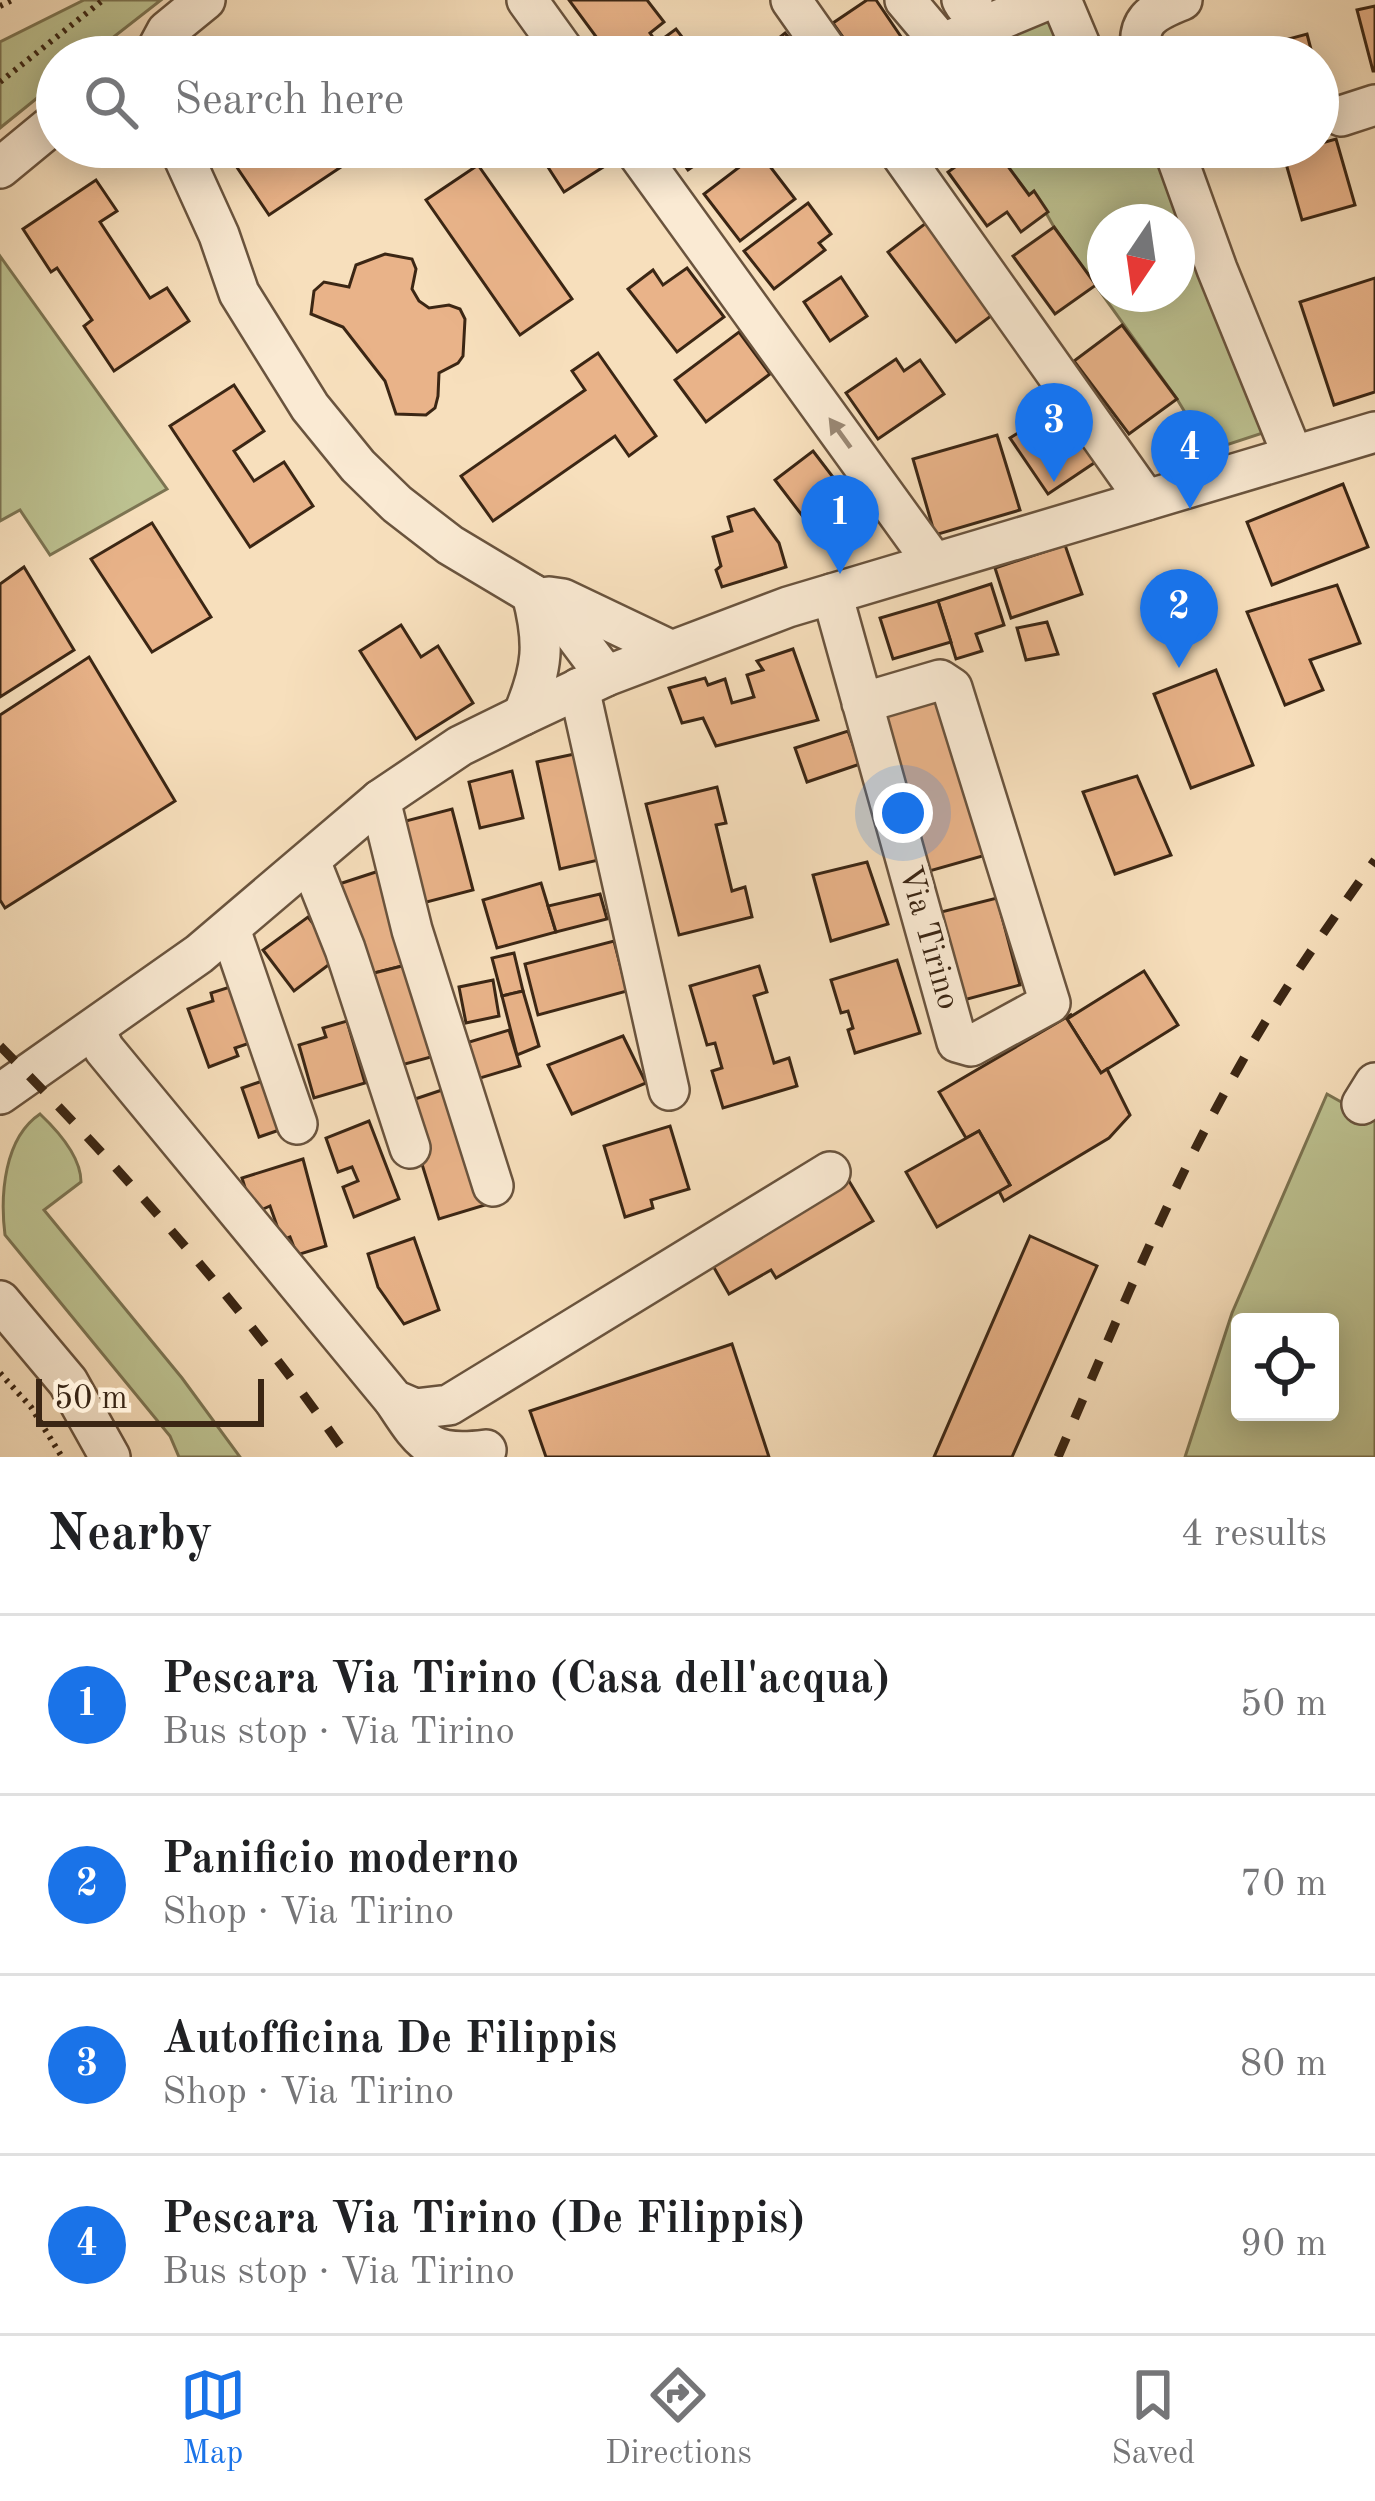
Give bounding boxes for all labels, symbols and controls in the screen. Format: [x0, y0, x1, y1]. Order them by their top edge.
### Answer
search box [36, 36, 1339, 168]
icon: search [78, 69, 144, 135]
text: Search here [174, 79, 404, 124]
north arrow [1087, 204, 1195, 312]
pin: 3 [1015, 383, 1093, 482]
pin: 4 [1151, 410, 1229, 509]
one-way arrow [829, 417, 852, 449]
pin: 1 [801, 475, 879, 574]
pin: 2 [1140, 569, 1218, 668]
your location [873, 783, 933, 843]
street label: Via Tirino [892, 863, 964, 1013]
map controls [1231, 1313, 1339, 1421]
button: locate [1231, 1313, 1339, 1421]
scale bar [36, 1373, 264, 1426]
text: 50 m [54, 1383, 128, 1416]
text: Nearby [48, 1510, 213, 1561]
text: 4 results [1181, 1515, 1327, 1554]
text: Pescara Via Tirino (Casa dell'acqua) [162, 1658, 890, 1703]
text: 1 [76, 1685, 98, 1724]
text: 50 m [1240, 1685, 1327, 1724]
text: Bus stop · Via Tirino [162, 1713, 515, 1752]
text: Panificio moderno [162, 1838, 519, 1883]
text: 2 [76, 1865, 98, 1904]
text: 70 m [1240, 1865, 1327, 1904]
text: Shop · Via Tirino [162, 1893, 454, 1932]
text: Autofficina De Filippis [162, 2018, 617, 2063]
text: 3 [76, 2045, 98, 2084]
text: 80 m [1240, 2045, 1327, 2084]
text: Shop · Via Tirino [162, 2073, 454, 2112]
text: Pescara Via Tirino (De Filippis) [162, 2198, 805, 2243]
text: 4 [76, 2225, 98, 2264]
text: 90 m [1240, 2225, 1327, 2264]
text: Bus stop · Via Tirino [162, 2253, 515, 2292]
tab: Map [180, 2362, 246, 2475]
tab: Directions [605, 2362, 752, 2475]
tab: Saved [1111, 2362, 1195, 2475]

